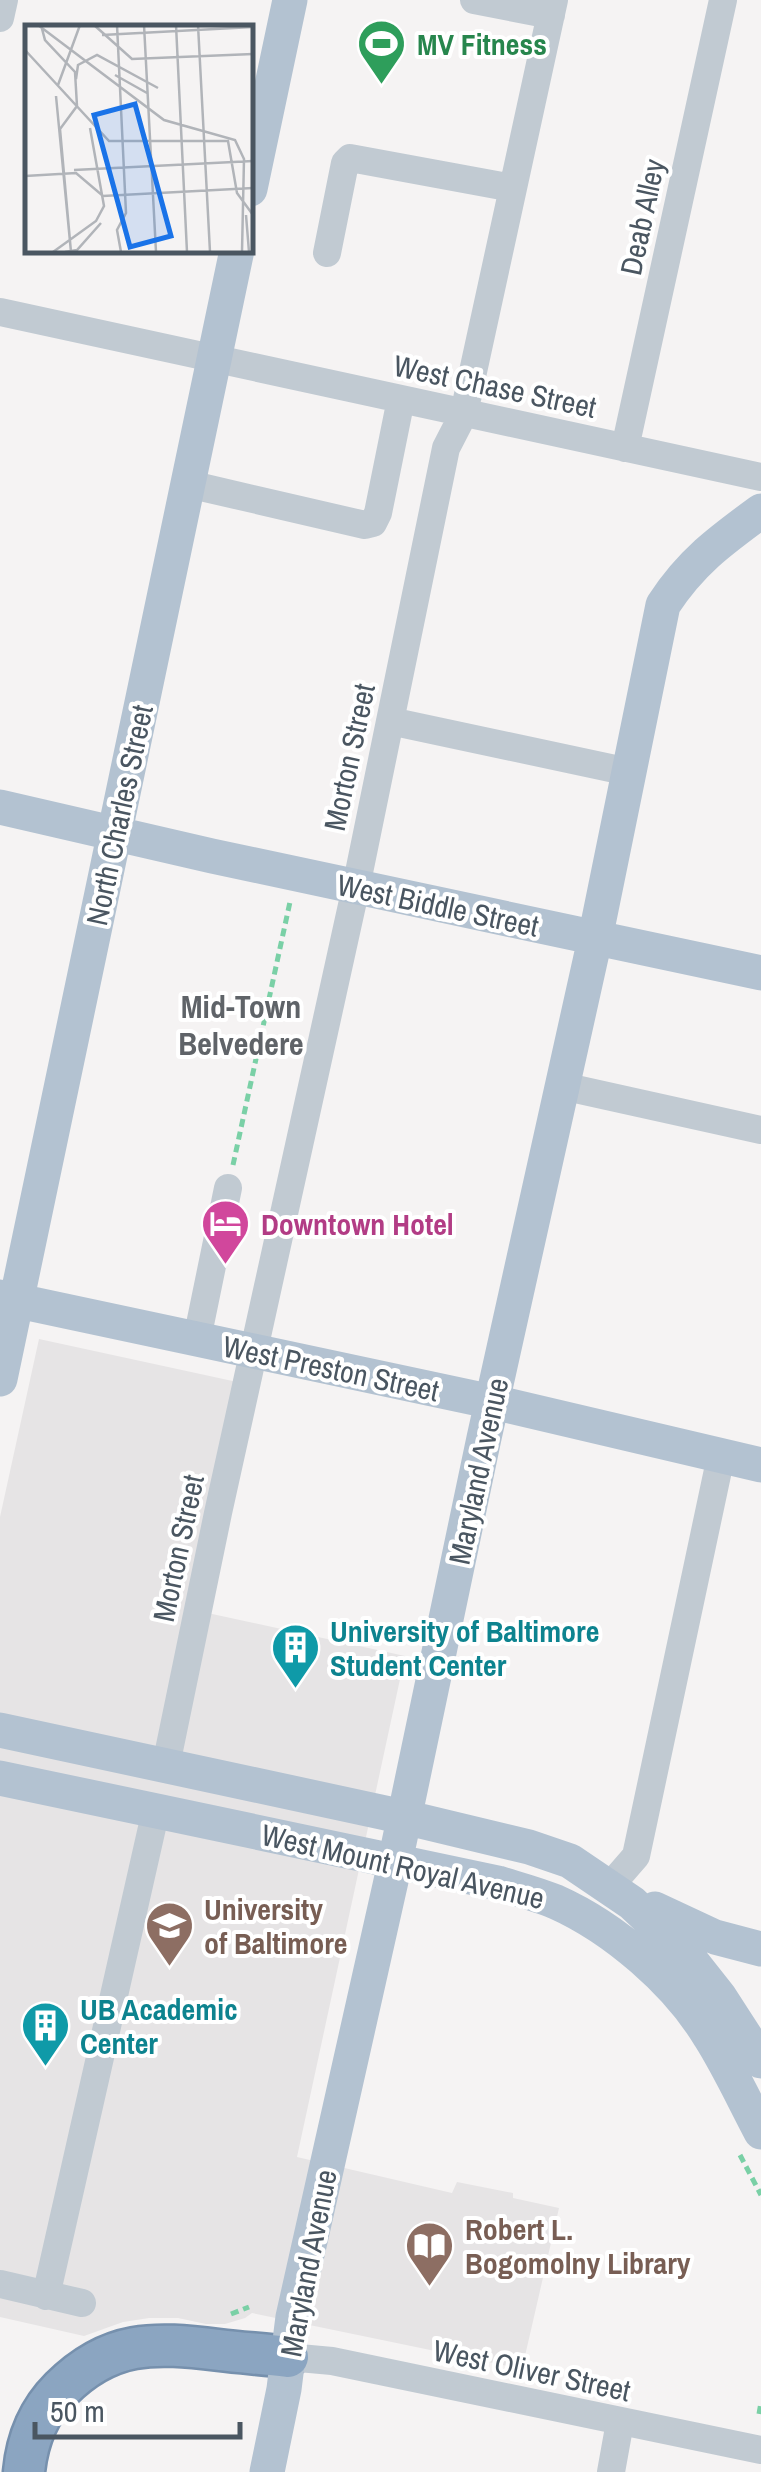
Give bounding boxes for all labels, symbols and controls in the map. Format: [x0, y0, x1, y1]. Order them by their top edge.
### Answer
sports icon: MV Fitness [356, 18, 408, 86]
place label: MV Fitness [417, 24, 547, 64]
inset map [25, 25, 252, 252]
street label: Deab Alley [610, 155, 674, 279]
street label: West Chase Street [390, 345, 600, 427]
street label: Morton Street [314, 680, 384, 834]
street label: North Charles Street [76, 701, 162, 929]
street label: West Biddle Street [334, 864, 542, 946]
district label: Mid-Town Belvedere [178, 985, 304, 1065]
hotel icon: Downtown Hotel [200, 1198, 252, 1266]
place label: Downtown Hotel [261, 1204, 454, 1244]
street label: West Preston Street [219, 1326, 443, 1410]
street label: Maryland Avenue [439, 1374, 517, 1568]
street label: Morton Street [143, 1471, 213, 1625]
place label: University of Baltimore Student Center [330, 1611, 599, 1685]
building icon: University of Baltimore Student Center [269, 1622, 321, 1690]
street label: West Mount Royal Avenue [258, 1814, 548, 1918]
place label: University of Baltimore [204, 1889, 348, 1963]
school or university icon: University of Baltimore [143, 1900, 195, 1968]
place label: UB Academic Center [80, 1989, 238, 2063]
building icon: UB Academic Center [19, 2000, 71, 2068]
street label: Maryland Avenue [270, 2166, 346, 2360]
place label: Robert L. Bogomolny Library [465, 2209, 691, 2283]
library icon: Robert L. Bogomolny Library [404, 2220, 456, 2288]
street label: West Oliver Street [430, 2330, 634, 2410]
scale bar [35, 2377, 240, 2439]
text: 50 m [50, 2391, 105, 2431]

